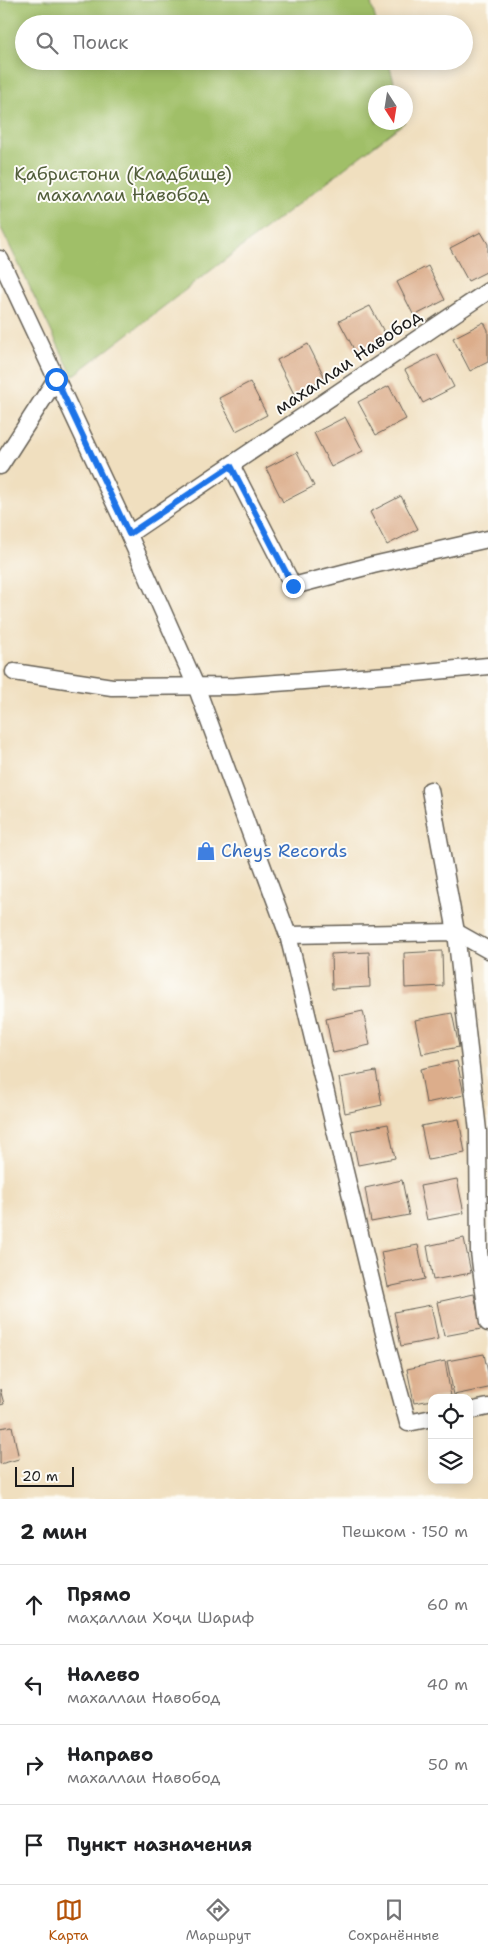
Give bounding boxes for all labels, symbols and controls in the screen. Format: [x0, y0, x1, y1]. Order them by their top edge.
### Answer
search box [15, 15, 473, 70]
icon: search [33, 29, 61, 57]
text: Поиск [73, 30, 128, 55]
north arrow [368, 85, 413, 130]
park label: Қабристони (Кладбище) махаллаи Навобод [14, 162, 232, 207]
street label: махаллаи Навобод [270, 303, 427, 420]
route start [45, 368, 68, 391]
route end [282, 575, 305, 598]
place label: Cheys Records [221, 839, 347, 863]
shop icon: Cheys Records [195, 840, 217, 862]
map controls [428, 1394, 473, 1484]
button: locate [428, 1394, 473, 1439]
button: layers [428, 1439, 473, 1484]
scale bar [15, 1464, 74, 1487]
text: 20 m [22, 1467, 58, 1485]
text: 2 мин [20, 1518, 87, 1546]
text: Пешком · 150 m [342, 1521, 468, 1542]
text: Прямо [67, 1582, 131, 1607]
icon: ahead [20, 1591, 48, 1619]
text: 60 m [427, 1594, 468, 1615]
text: маҳаллаи Хоҷи Шариф [67, 1607, 254, 1628]
text: Налево [67, 1662, 140, 1687]
icon: left [20, 1671, 48, 1699]
text: 40 m [426, 1674, 468, 1695]
text: махаллаи Навобод [67, 1687, 220, 1708]
text: Направо [67, 1742, 153, 1767]
icon: right [20, 1751, 48, 1779]
text: 50 m [428, 1754, 468, 1775]
text: махаллаи Навобод [67, 1767, 220, 1788]
icon: arrive [20, 1831, 48, 1859]
text: Пункт назначения [67, 1832, 252, 1857]
tab: Карта [49, 1896, 89, 1944]
tab: Маршрут [186, 1896, 251, 1944]
tab: Сохранённые [348, 1896, 439, 1944]

